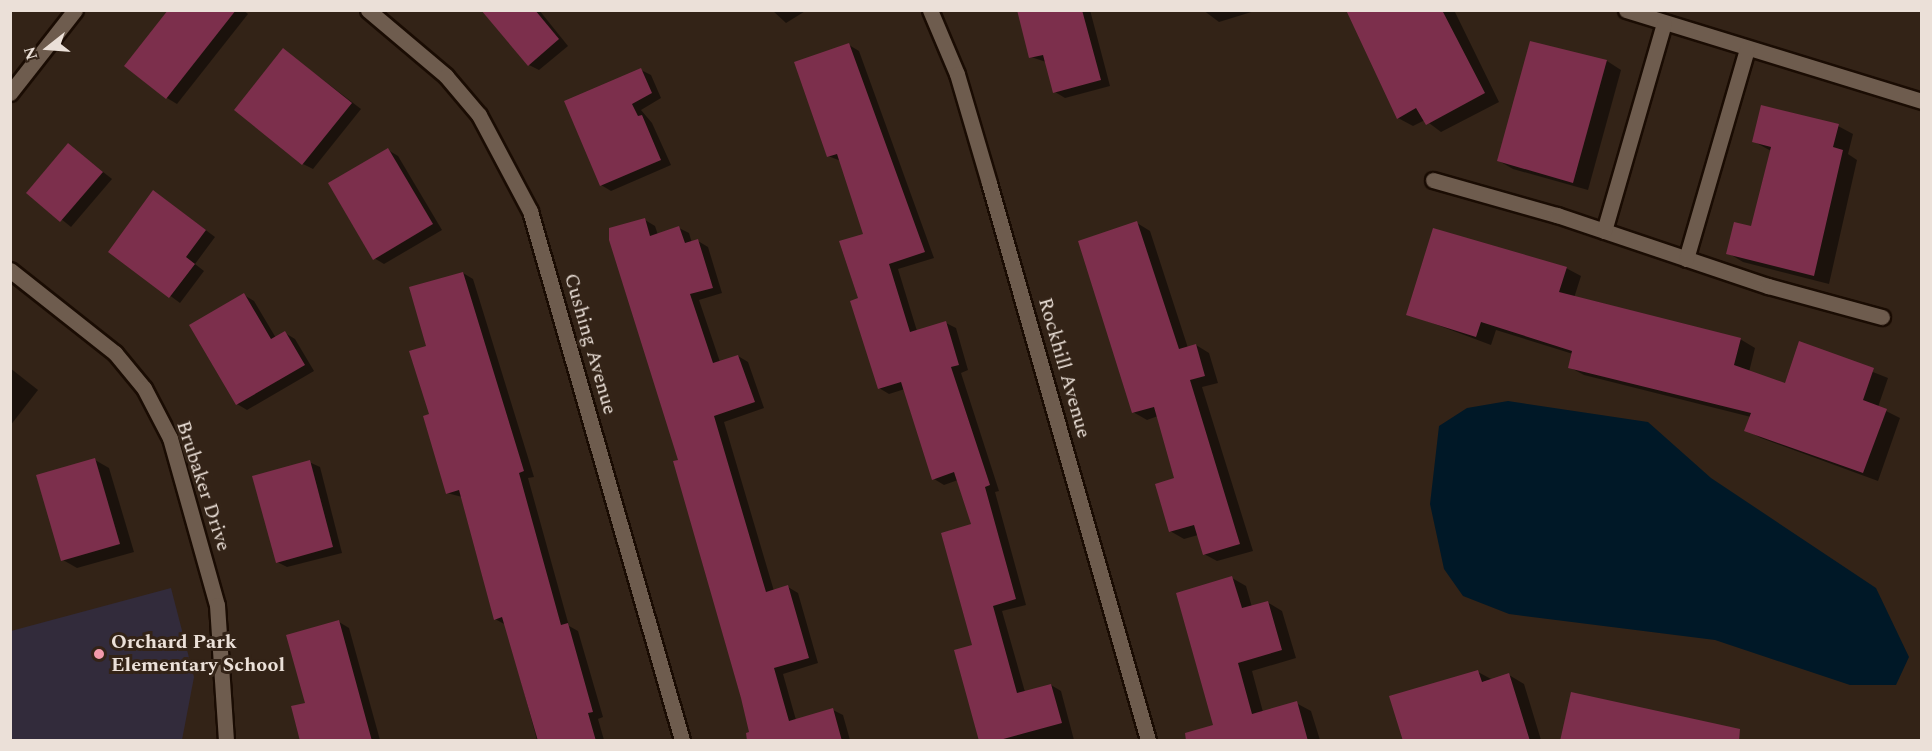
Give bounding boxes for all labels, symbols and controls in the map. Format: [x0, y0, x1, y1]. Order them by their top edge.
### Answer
north arrow [18, 18, 78, 78]
text: N [17, 44, 44, 63]
street label: Cushing Avenue [558, 271, 622, 417]
street label: Rockhill Avenue [1032, 295, 1096, 441]
street label: Brubaker Drive [171, 418, 235, 554]
place label: Orchard Park Elementary School [111, 630, 285, 677]
marker: Orchard Park Elementary School [92, 647, 106, 661]

